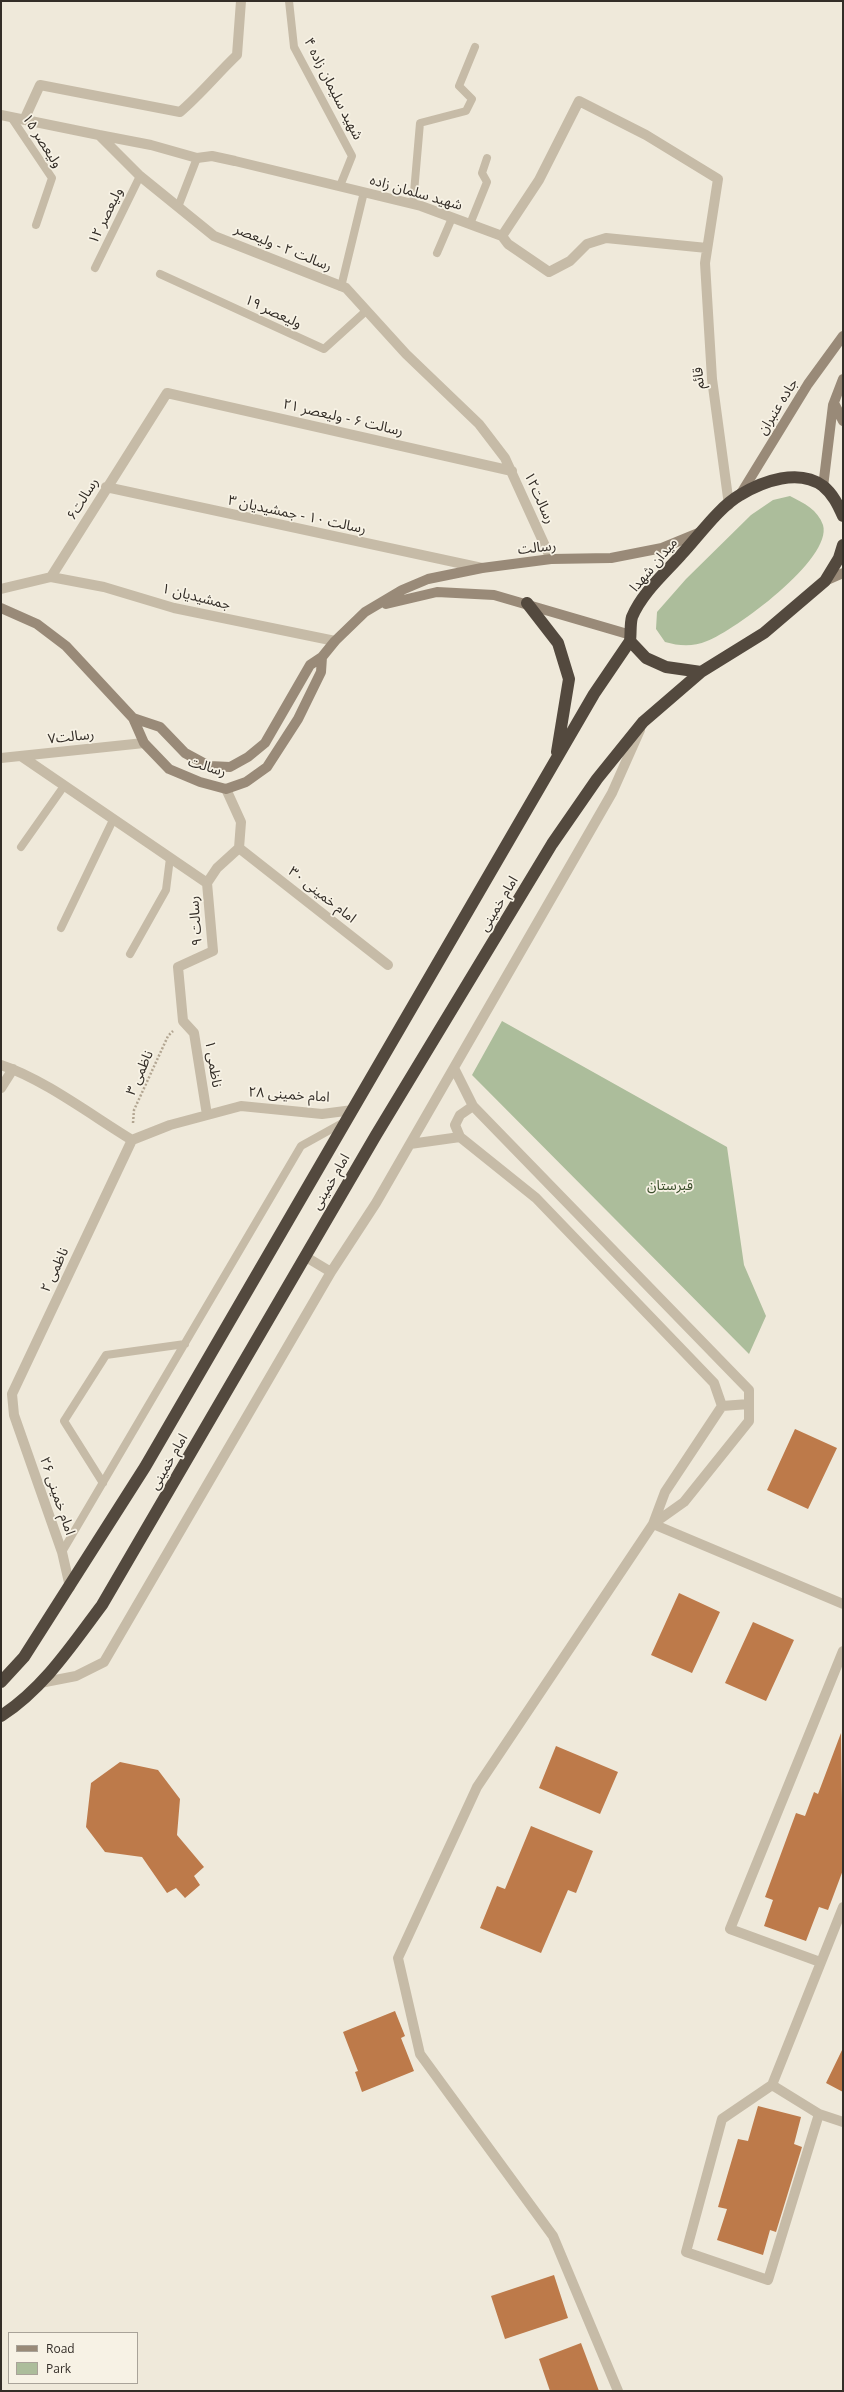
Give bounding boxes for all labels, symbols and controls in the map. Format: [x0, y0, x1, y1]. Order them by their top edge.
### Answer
street label: شهید سلیمان زاده ۴ [300, 35, 366, 143]
street label: ولیعصر ۱۵ [18, 111, 66, 171]
street label: شهید سلمان زاده [368, 172, 464, 214]
street label: ولیعصر ۱۲ [85, 185, 127, 247]
street label: رسالت ۲ - ولیعصر [232, 221, 334, 275]
street label: ولیعصر ۱۹ [242, 292, 304, 332]
street label: قائم [690, 366, 708, 390]
street label: جاده عنبران [754, 376, 802, 438]
street label: رسالت ۶ - ولیعصر ۲۱ [281, 396, 405, 440]
street label: رسالت۱۲ [520, 470, 558, 526]
street label: رسالت۶ [63, 475, 103, 523]
street label: رسالت ۱۰ - جمشیدیان ۳ [227, 492, 367, 538]
street label: میدان شهدا [627, 535, 681, 595]
street label: رسالت [517, 538, 557, 558]
street label: جمشیدیان ۱ [160, 580, 232, 614]
street label: رسالت۷ [47, 726, 95, 748]
street label: رسالت [186, 753, 228, 781]
street label: امام خمینی ۳۰ [285, 863, 359, 927]
street label: امام خمینی [476, 873, 522, 935]
street label: رسالت ۹ [186, 895, 206, 947]
street label: ناظمی ۱ [201, 1039, 225, 1089]
street label: ناظمی ۳ [123, 1048, 157, 1098]
street label: امام خمینی ۲۸ [248, 1084, 330, 1106]
street label: امام خمینی [308, 1151, 354, 1213]
park label: قبرستان [647, 1178, 693, 1194]
street label: ناظمی ۲ [37, 1245, 73, 1295]
street label: امام خمینی [146, 1431, 192, 1493]
street label: امام خمینی ۲۶ [36, 1455, 78, 1537]
legend [8, 2332, 138, 2384]
text: Road [46, 2340, 75, 2357]
text: Park [46, 2360, 71, 2377]

